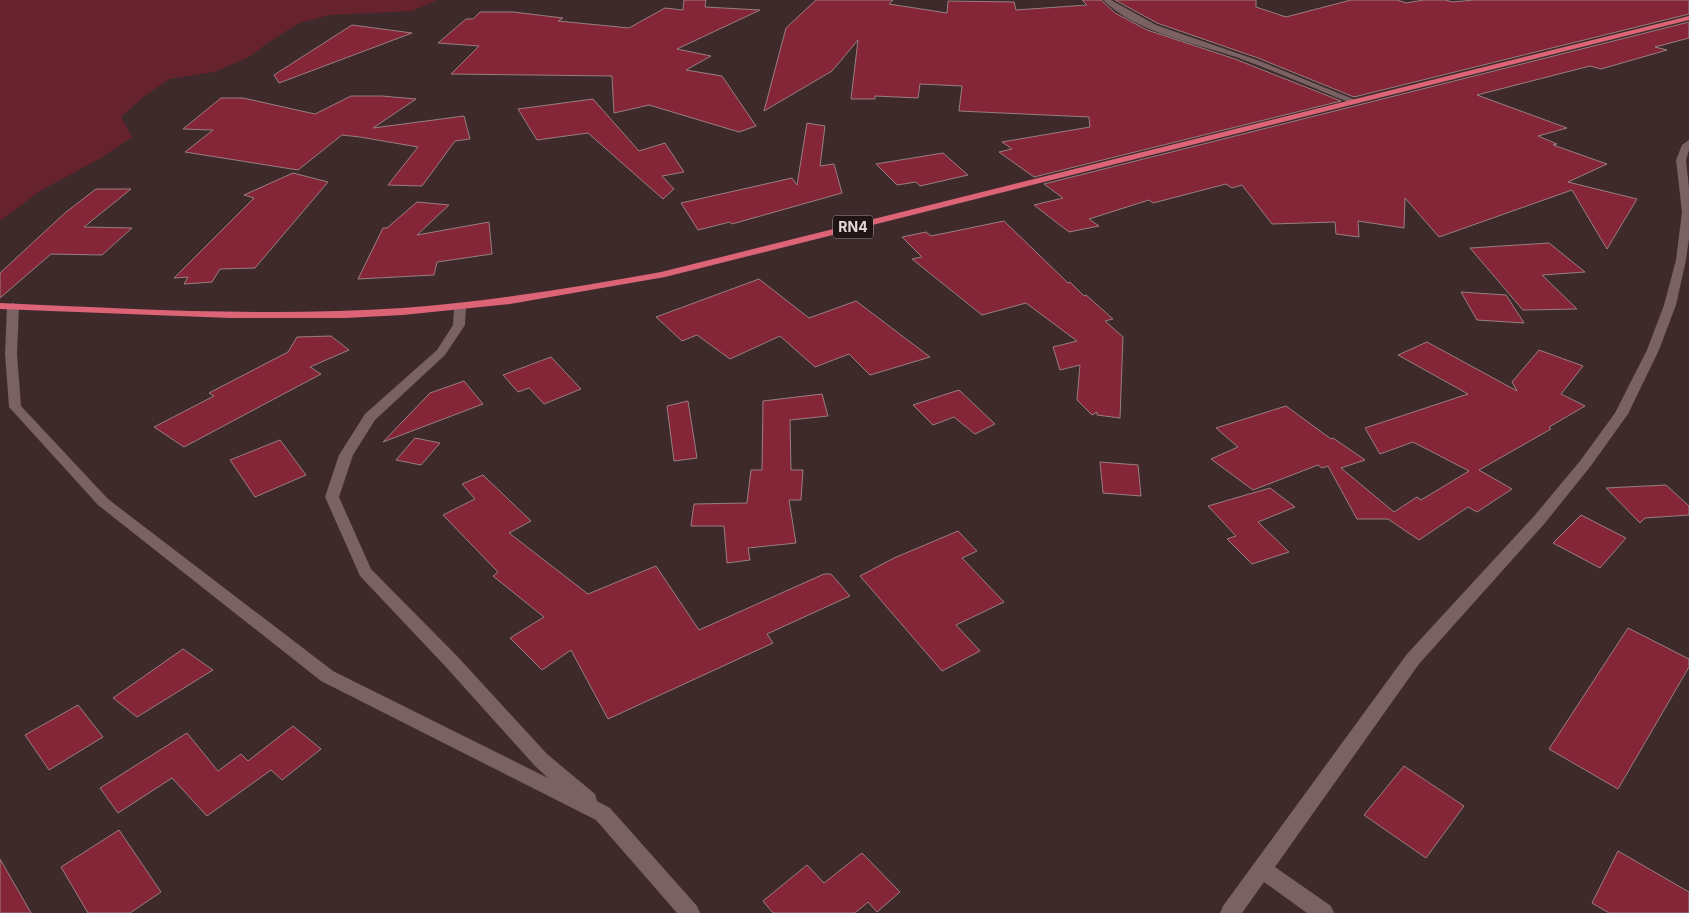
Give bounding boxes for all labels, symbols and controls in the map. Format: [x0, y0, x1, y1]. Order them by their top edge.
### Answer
road number: RN4 [833, 216, 873, 238]

